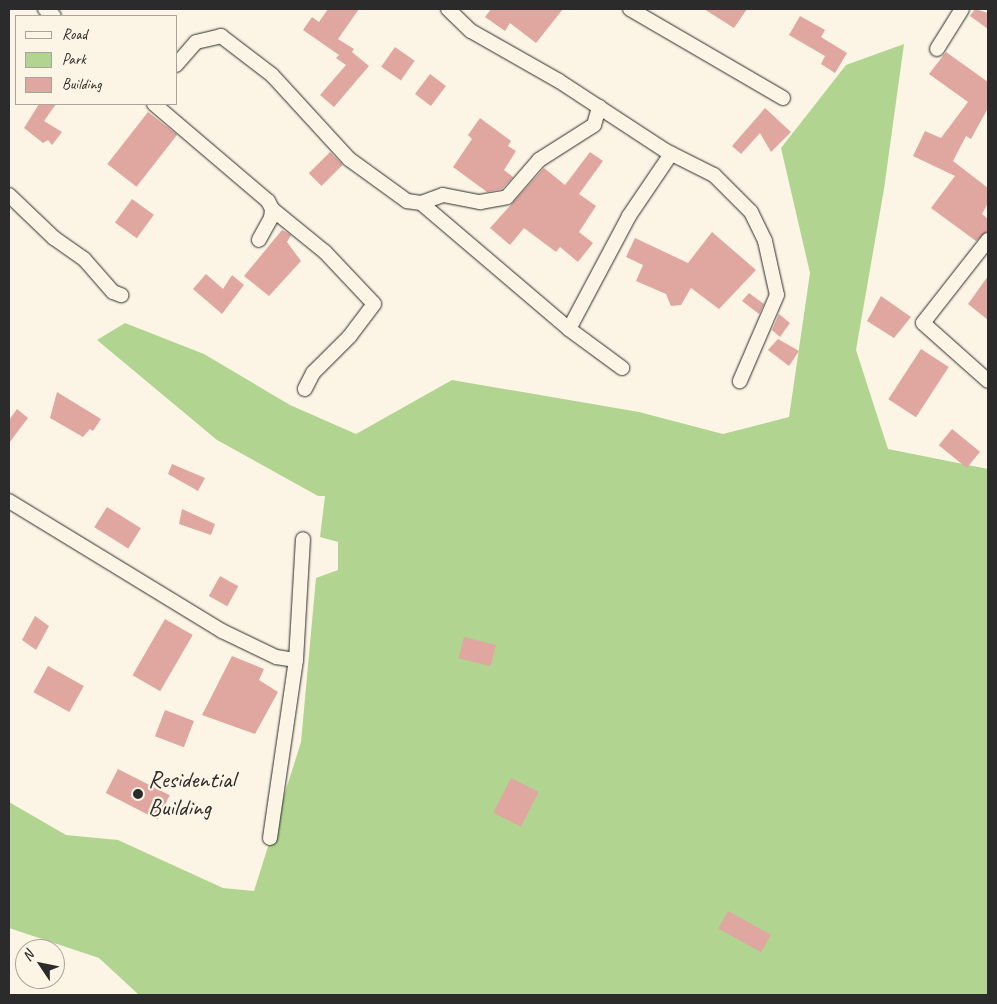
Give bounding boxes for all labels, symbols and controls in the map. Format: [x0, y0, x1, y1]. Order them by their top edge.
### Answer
legend [15, 15, 178, 105]
text: Road [62, 25, 87, 44]
text: Park [62, 50, 86, 69]
text: Building [62, 75, 101, 94]
place label: Residential Building [148, 766, 235, 822]
marker: Residential Building [132, 788, 144, 800]
north arrow [15, 939, 65, 989]
text: N [19, 948, 37, 964]

